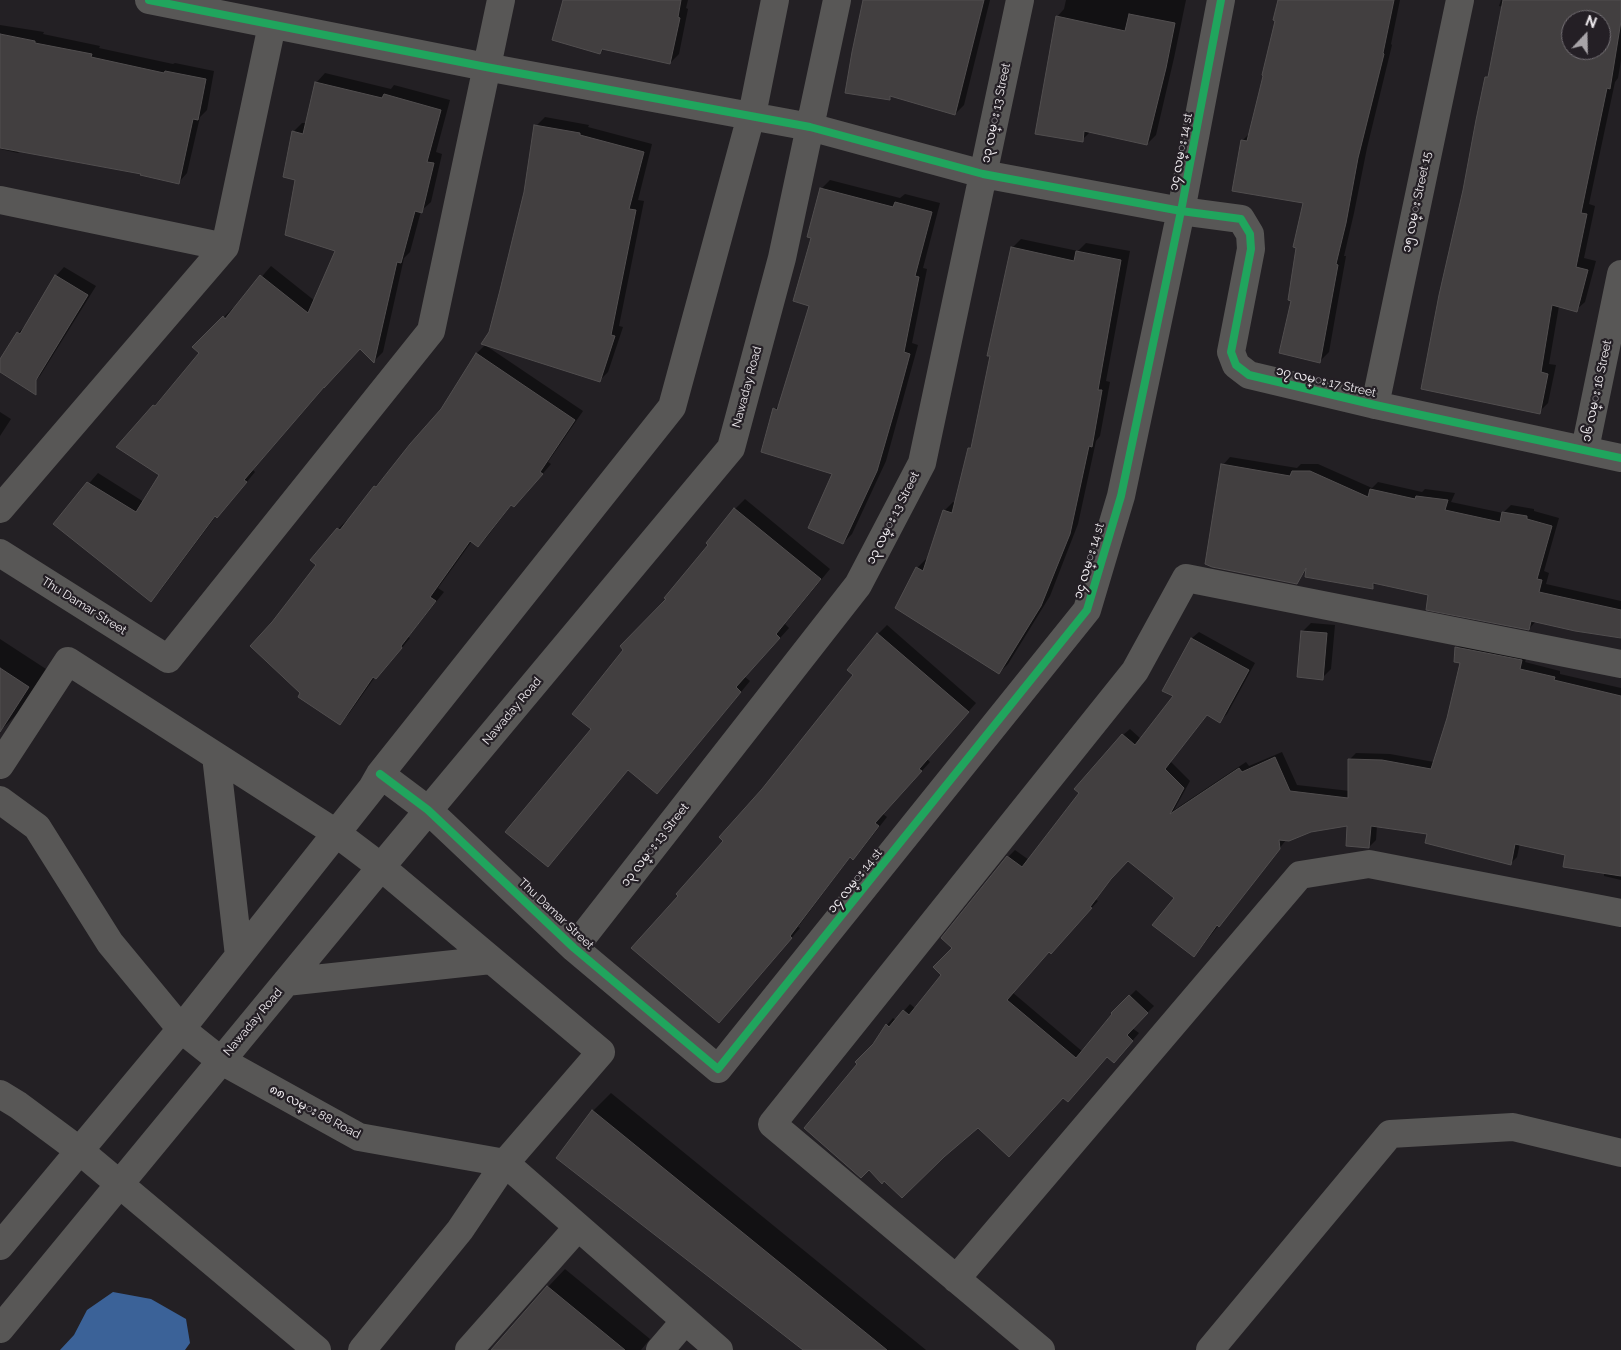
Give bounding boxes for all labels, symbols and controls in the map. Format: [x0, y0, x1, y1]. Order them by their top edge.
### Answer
north arrow [1561, 10, 1611, 60]
text: N [1583, 13, 1599, 31]
street label: ၁၃ လမ္း 13 Street [978, 62, 1014, 164]
street label: ၁၄ လမ္း 14 st [1166, 112, 1196, 192]
street label: ၁၅ လမ္း Street 15 [1399, 150, 1435, 254]
street label: ၁၆ လမ္း 16 Street [1579, 339, 1615, 443]
street label: Nawaday Road [729, 345, 765, 429]
street label: ၁၇ လမ္း 17 Street [1275, 364, 1377, 400]
street label: ၁၃ လမ္း 13 Street [863, 469, 923, 567]
street label: ၁၄ လမ္း 14 st [1071, 521, 1107, 601]
street label: Thu Damar Street [39, 574, 129, 638]
street label: Nawaday Road [480, 674, 544, 748]
street label: ၁၃ လမ္း 13 Street [618, 800, 692, 890]
street label: ၁၄ လမ္း 14 st [825, 846, 885, 916]
street label: Thu Damar Street [515, 875, 597, 953]
street label: Nawaday Road [221, 985, 285, 1059]
street label: ၈၈ လမ္း 88 Road [267, 1082, 363, 1142]

